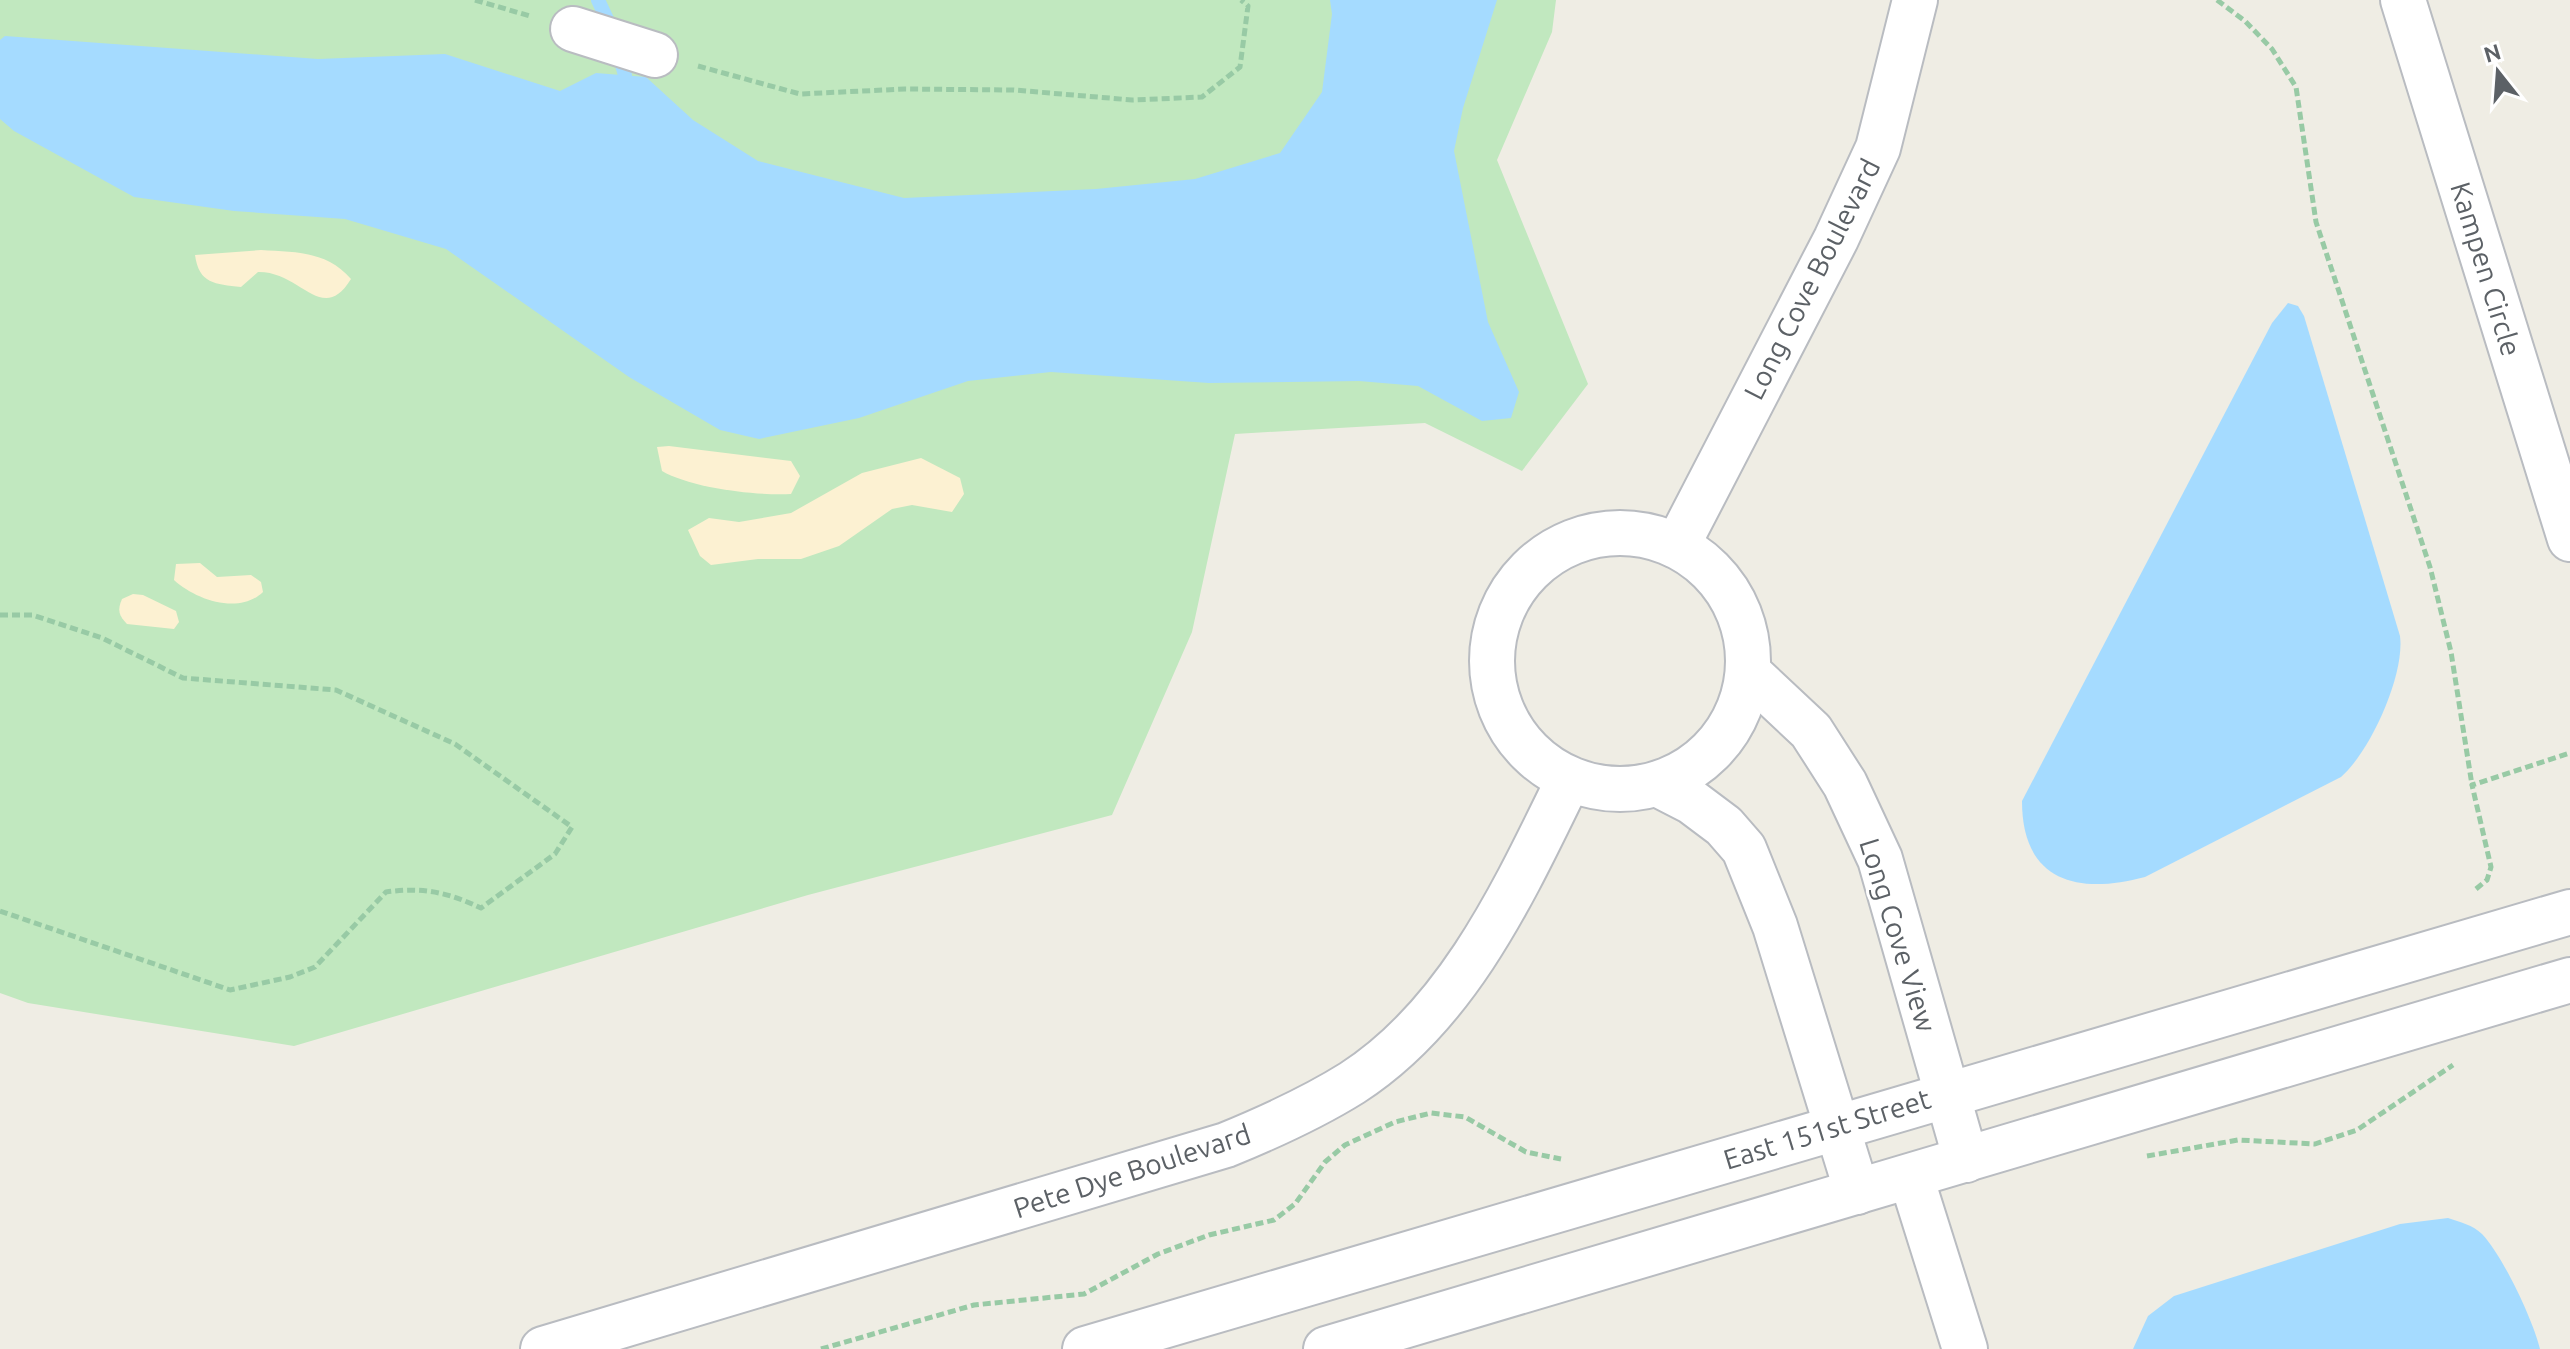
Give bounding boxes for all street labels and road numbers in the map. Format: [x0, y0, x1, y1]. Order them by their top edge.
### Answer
street label: Long Cove Boulevard [1737, 153, 1886, 404]
street label: Kampen Circle [2445, 178, 2528, 360]
street label: Long Cove View [1854, 834, 1943, 1036]
street label: East 151st Street [1720, 1082, 1934, 1175]
street label: Pete Dye Boulevard [1009, 1118, 1254, 1224]

